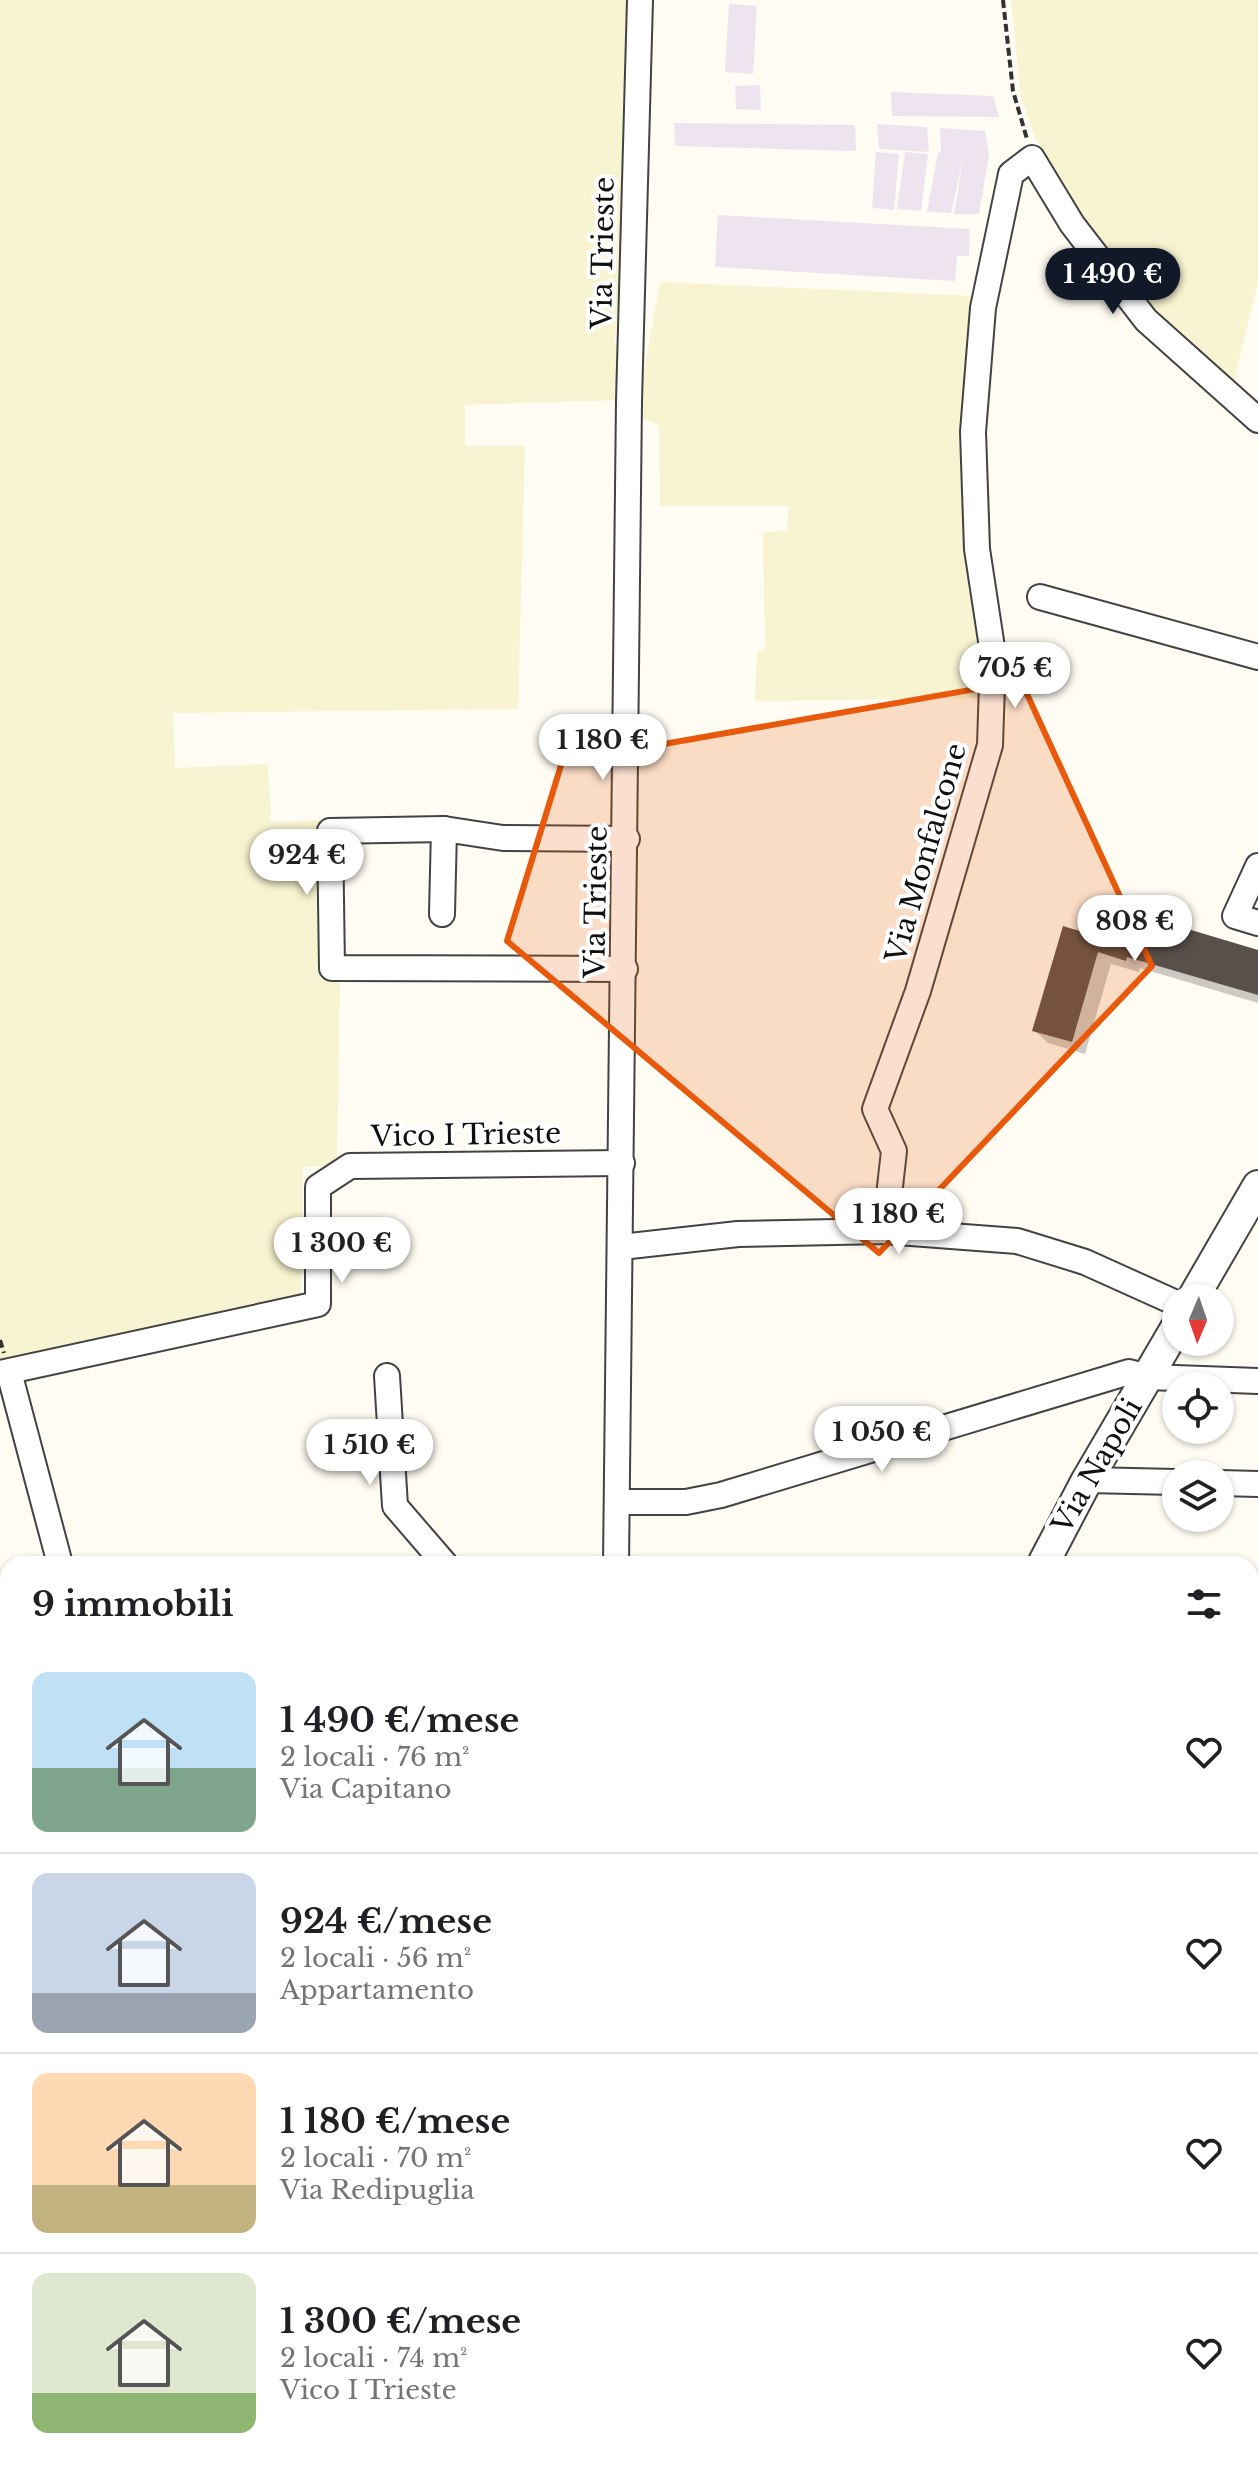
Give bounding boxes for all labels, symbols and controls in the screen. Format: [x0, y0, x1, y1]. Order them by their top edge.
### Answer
street label: Via Trieste [584, 177, 622, 330]
pin: 1 490 € [1039, 248, 1187, 316]
text: 1 490 € [1063, 258, 1163, 290]
pin: 705 € [959, 642, 1071, 710]
text: 705 € [977, 652, 1053, 684]
pin: 1 180 € [529, 714, 677, 782]
text: 1 180 € [557, 724, 649, 756]
street label: Via Monfalcone [878, 739, 974, 968]
street label: Via Trieste [577, 826, 615, 979]
pin: 924 € [251, 829, 363, 897]
text: 924 € [268, 839, 346, 871]
pin: 808 € [1079, 895, 1191, 963]
text: 808 € [1095, 905, 1175, 937]
street label: Vico I Trieste [370, 1116, 561, 1154]
pin: 1 180 € [825, 1188, 973, 1256]
text: 1 180 € [853, 1198, 945, 1230]
pin: 1 300 € [268, 1217, 416, 1285]
text: 1 300 € [292, 1227, 392, 1259]
north arrow [1162, 1284, 1234, 1356]
map controls [1162, 1284, 1234, 1532]
button: locate [1162, 1372, 1234, 1444]
street label: Via Napoli [1044, 1392, 1150, 1541]
pin: 1 050 € [808, 1406, 956, 1474]
text: 1 050 € [832, 1416, 932, 1448]
pin: 1 510 € [296, 1419, 444, 1487]
text: 1 510 € [324, 1429, 416, 1461]
button: layers [1162, 1460, 1234, 1532]
icon: filters [1182, 1582, 1226, 1626]
text: 9 immobili [32, 1583, 233, 1625]
text: 1 490 €/mese [280, 1699, 519, 1741]
icon: home [96, 1704, 192, 1800]
icon: heart [1182, 1730, 1226, 1774]
text: 2 locali · 76 m² [280, 1741, 469, 1773]
text: Via Capitano [280, 1773, 452, 1805]
text: 924 €/mese [280, 1900, 492, 1942]
icon: home [96, 1905, 192, 2001]
icon: heart [1182, 1931, 1226, 1975]
text: 2 locali · 56 m² [280, 1942, 471, 1974]
text: Appartamento [280, 1974, 474, 2006]
text: 1 180 €/mese [280, 2100, 510, 2142]
icon: home [96, 2105, 192, 2201]
icon: heart [1182, 2131, 1226, 2175]
text: 2 locali · 70 m² [280, 2142, 471, 2174]
text: Via Redipuglia [280, 2174, 475, 2206]
text: 1 300 €/mese [280, 2300, 521, 2342]
icon: home [96, 2305, 192, 2401]
icon: heart [1182, 2331, 1226, 2375]
text: 2 locali · 74 m² [280, 2342, 467, 2374]
text: Vico I Trieste [280, 2374, 457, 2406]

